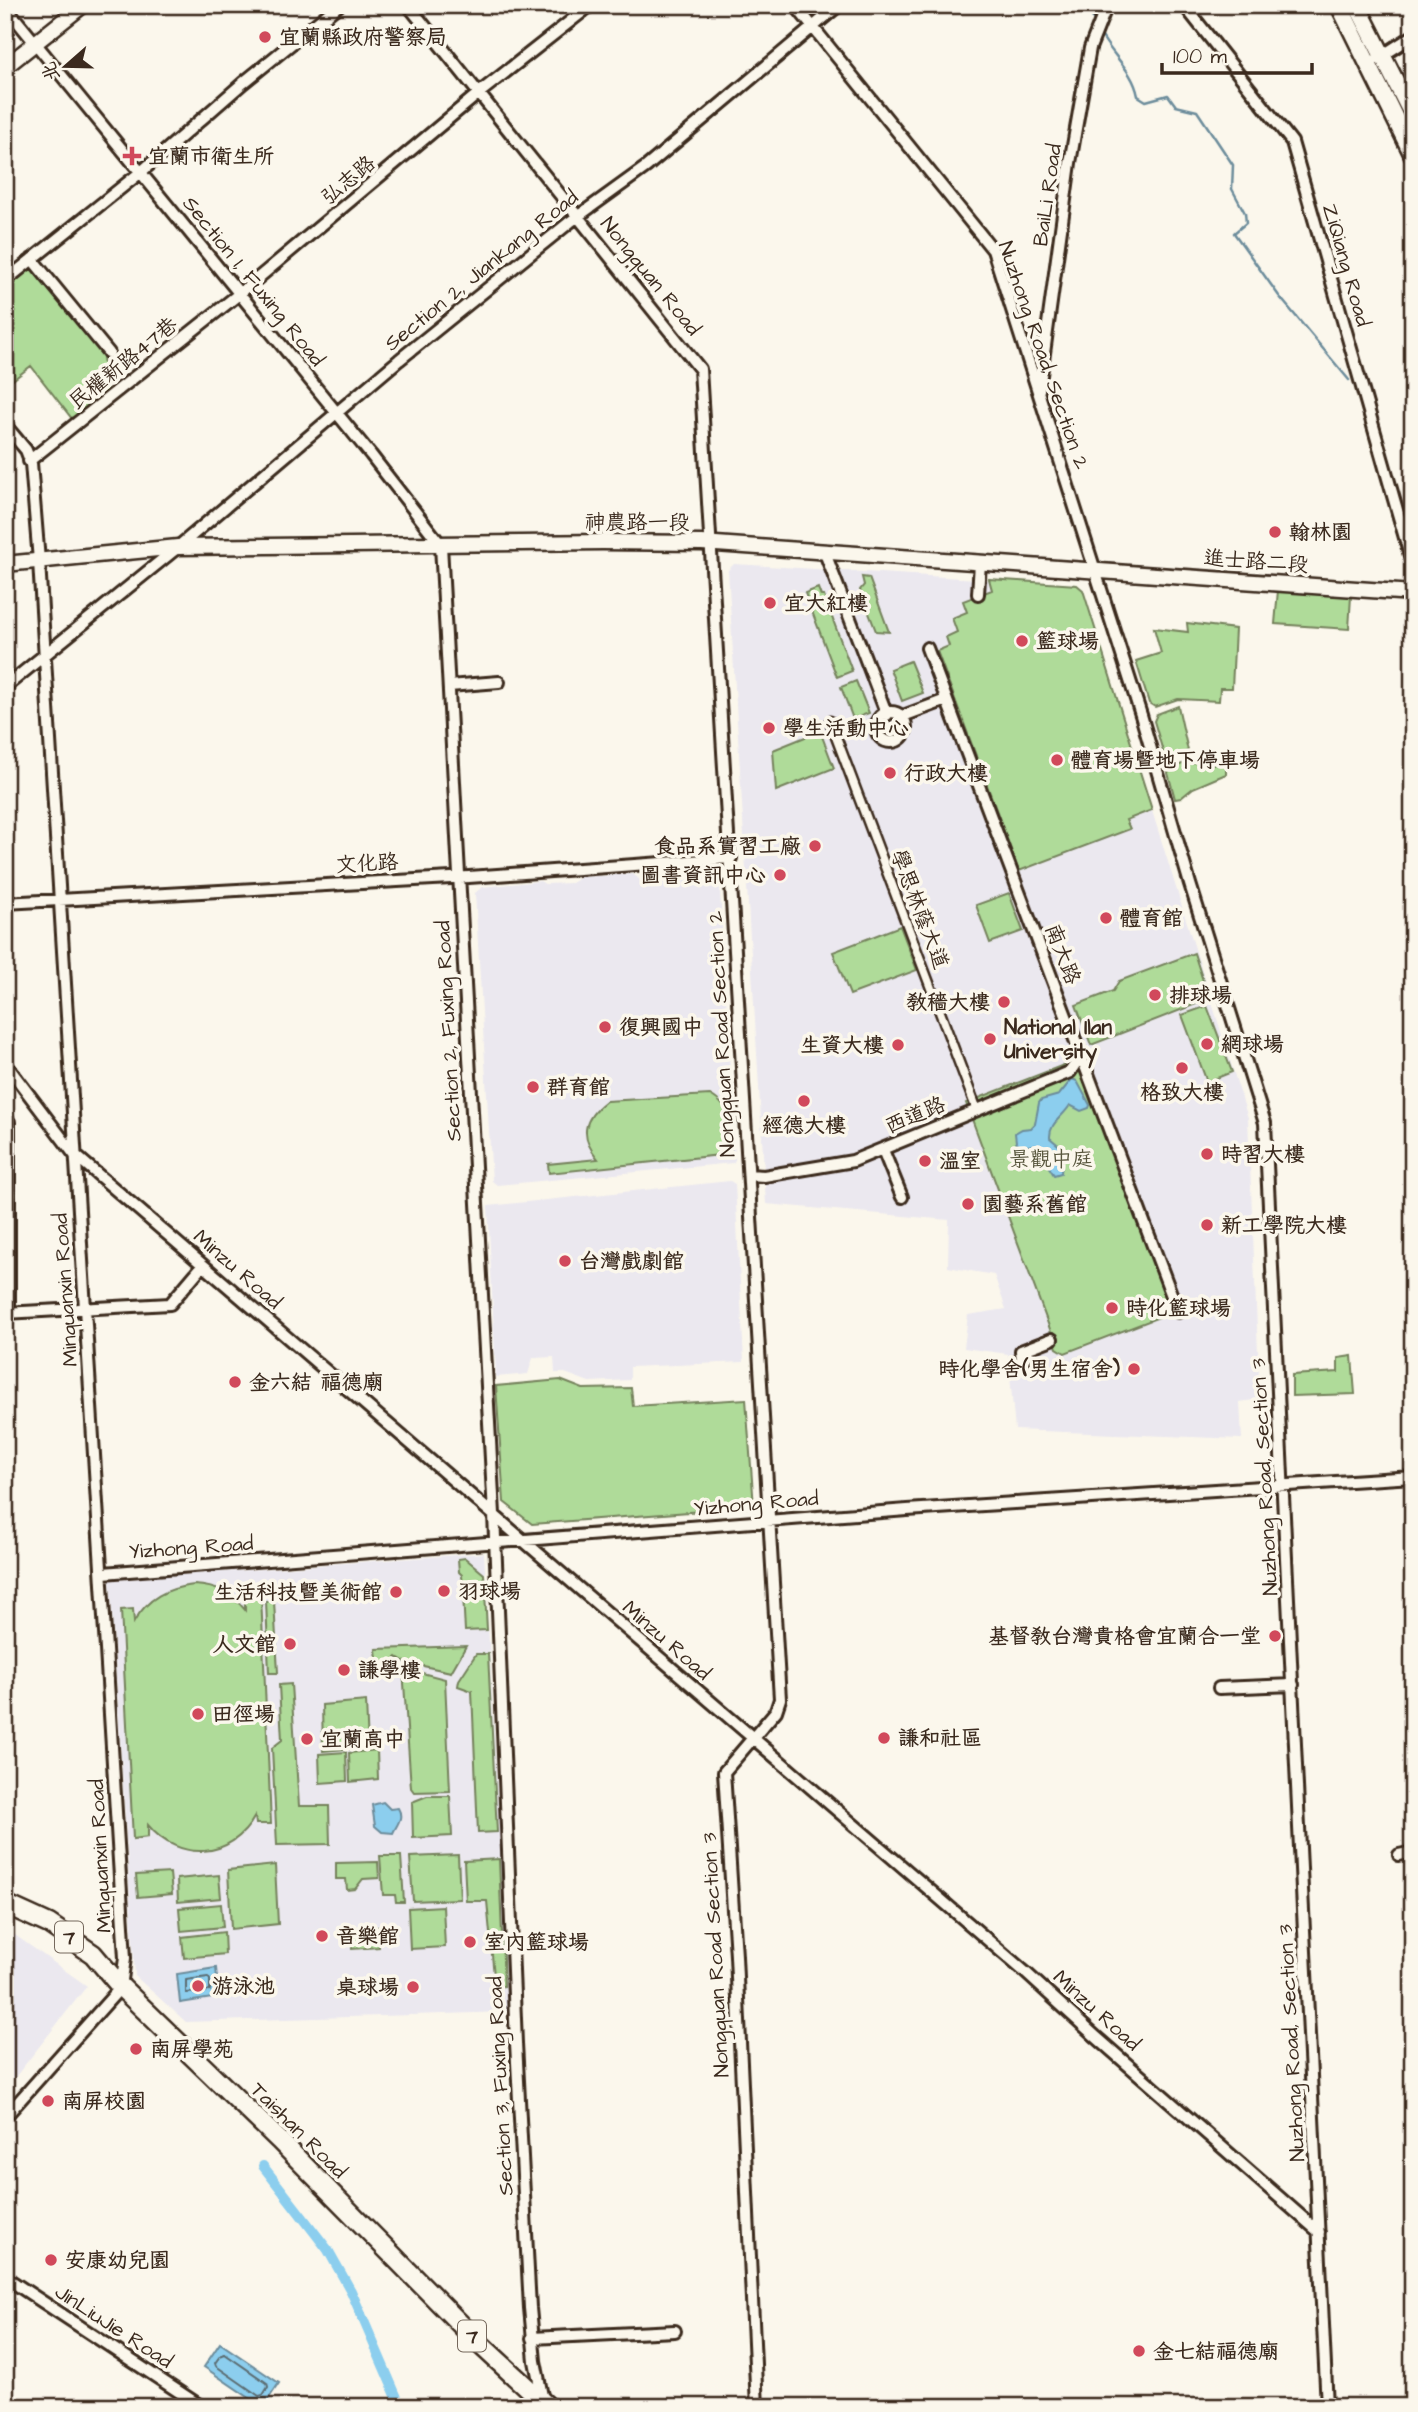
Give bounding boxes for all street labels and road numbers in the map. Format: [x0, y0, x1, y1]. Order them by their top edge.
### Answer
street label: BaiLi Road [1026, 142, 1069, 248]
street label: 弘志路 [315, 149, 382, 212]
street label: Section 2, Jiankang Road [378, 183, 586, 359]
street label: Section 1, Fuxing Road [174, 190, 332, 374]
street label: ZiQiang Road [1313, 200, 1378, 331]
street label: Nongquan Road [592, 211, 708, 343]
street label: Nuzhong Road, Section 2 [989, 237, 1096, 474]
street label: 民權新路47巷 [63, 311, 184, 416]
street label: 神農路一段 [585, 508, 690, 537]
street label: 進士路二段 [1203, 543, 1309, 580]
street label: 學思林蔭大道 [883, 845, 956, 973]
street label: 文化路 [335, 847, 399, 880]
street label: Nongquan Road Section 2 [701, 910, 744, 1158]
street label: Section 2, Fuxing Road [428, 920, 471, 1142]
street label: 南大路 [1038, 920, 1087, 989]
street label: 西道路 [881, 1090, 950, 1141]
street label: Minquanxin Road [46, 1212, 85, 1368]
street label: Minzu Road [187, 1223, 288, 1316]
street label: Nuzhong Road, Section 3 [1244, 1357, 1287, 1596]
street label: Yizhong Road [693, 1484, 820, 1525]
street label: Yizhong Road [128, 1529, 255, 1568]
street label: Minzu Road [616, 1594, 717, 1687]
street label: Minquanxin Road [82, 1778, 119, 1934]
street label: Nongquan Road Section 3 [695, 1831, 738, 2078]
road number: 7 [55, 1922, 83, 1952]
street label: Nuzhong Road, Section 3 [1271, 1923, 1314, 2162]
street label: Minzu Road [1047, 1963, 1147, 2058]
street label: Section 3, Fuxing Road [480, 1975, 523, 2196]
street label: Taishan Road [244, 2076, 354, 2185]
street label: JinLiuJie Road [49, 2277, 179, 2376]
road number: 7 [458, 2320, 486, 2352]

